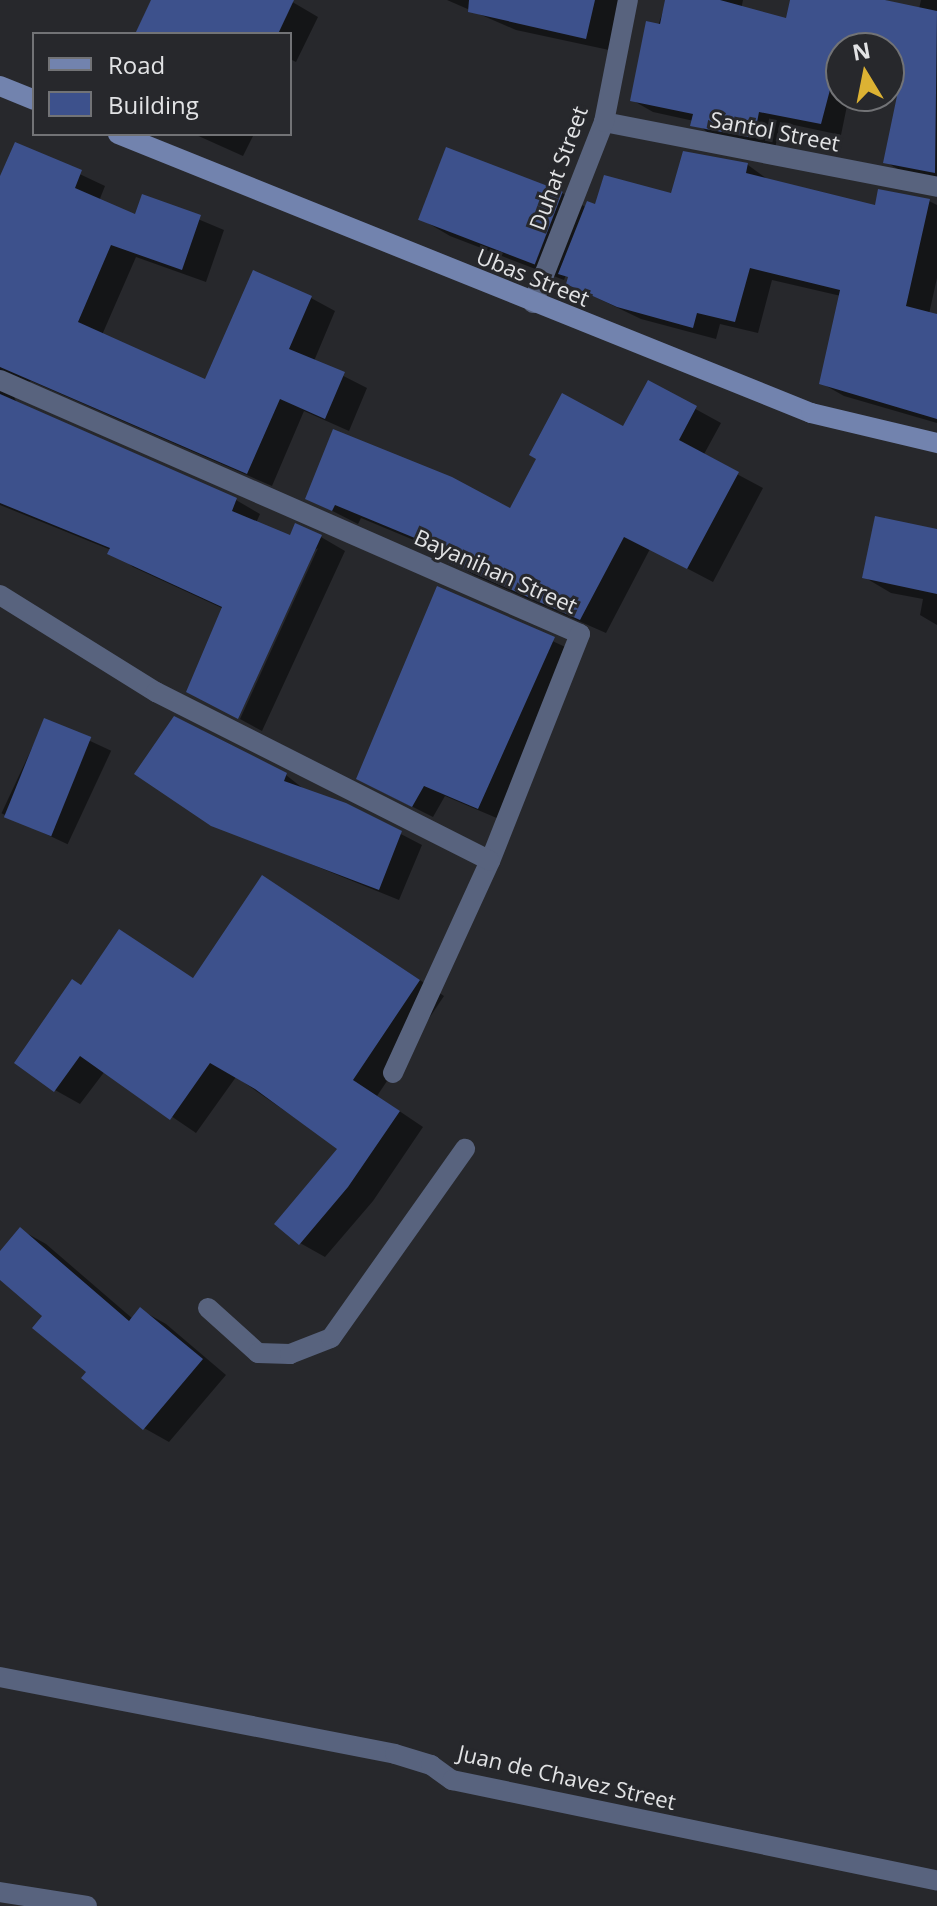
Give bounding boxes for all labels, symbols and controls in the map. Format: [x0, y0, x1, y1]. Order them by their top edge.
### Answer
legend [32, 32, 292, 136]
north arrow [825, 32, 905, 112]
text: N [850, 34, 873, 67]
text: Road [108, 48, 165, 81]
text: Building [108, 88, 199, 121]
street label: Duhat Street [523, 102, 593, 234]
street label: Santol Street [708, 105, 842, 157]
street label: Ubas Street [473, 242, 593, 312]
street label: Bayanihan Street [411, 523, 581, 619]
street label: Juan de Chavez Street [456, 1739, 678, 1815]

